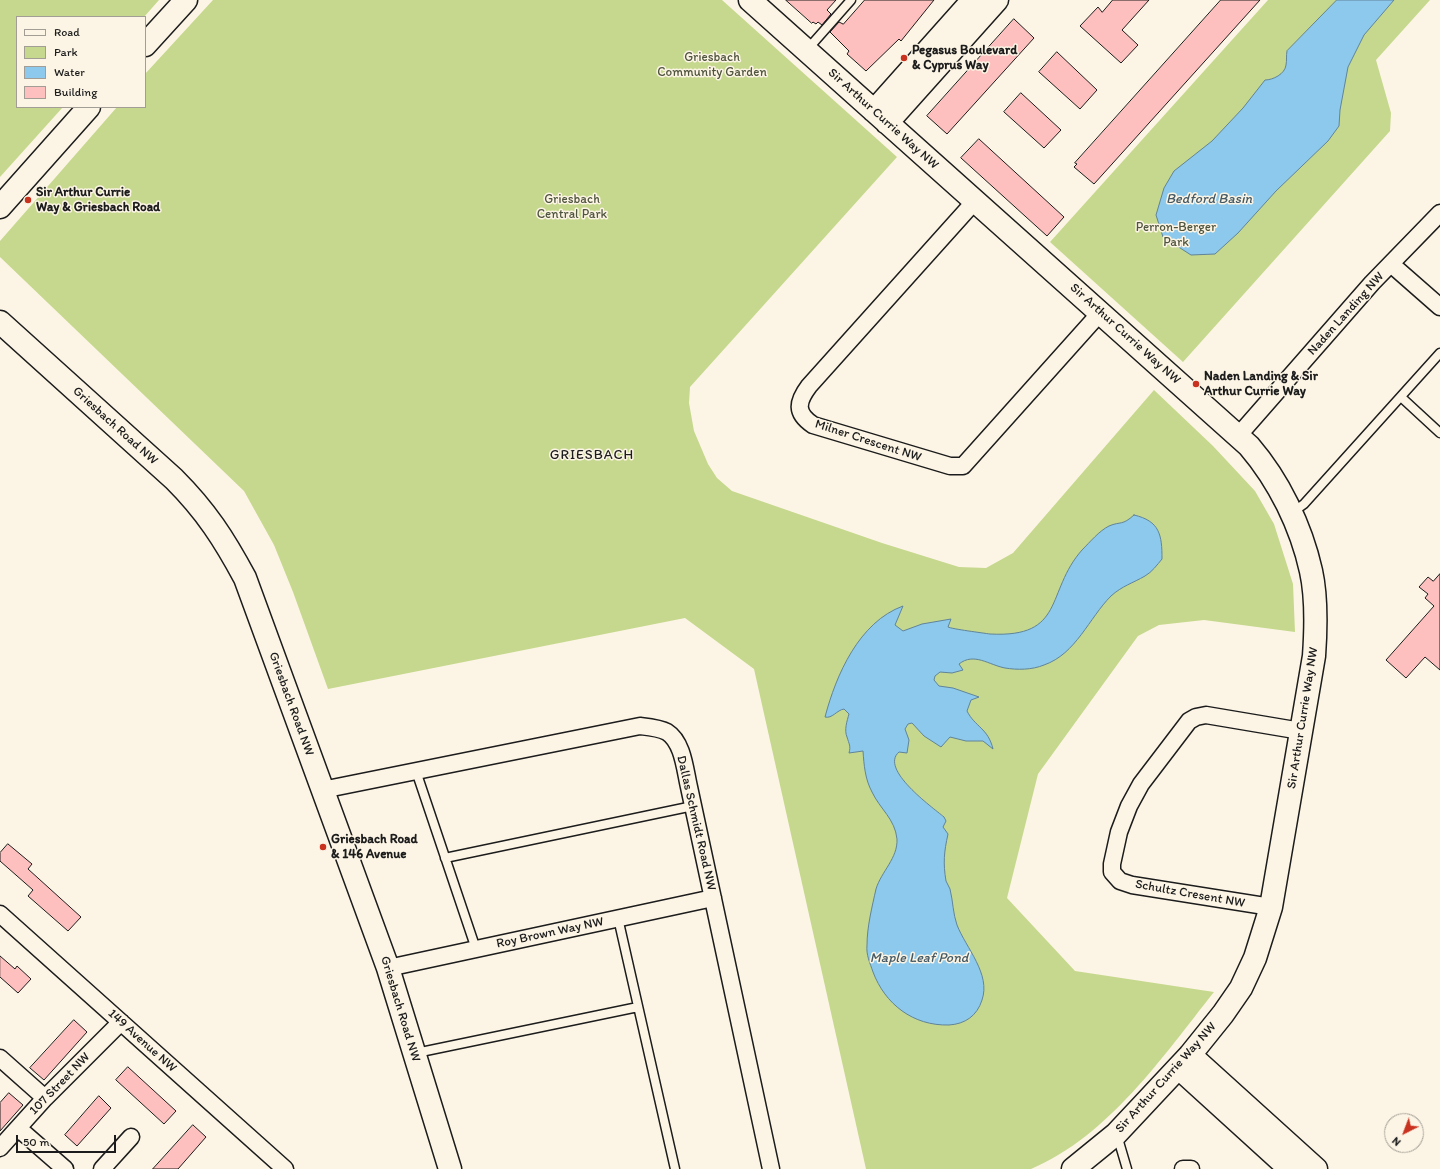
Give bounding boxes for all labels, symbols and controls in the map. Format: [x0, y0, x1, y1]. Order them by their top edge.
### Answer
legend [16, 16, 146, 108]
text: Road [54, 25, 80, 39]
place label: Pegasus Boulevard & Cyprus Way [912, 43, 1017, 74]
text: Park [54, 45, 78, 59]
park label: Griesbach Community Garden [657, 50, 767, 81]
marker: Pegasus Boulevard & Cyprus Way [899, 53, 909, 63]
text: Water [54, 65, 85, 79]
street label: Sir Arthur Currie Way NW [824, 65, 942, 173]
text: Building [54, 85, 97, 99]
place label: Sir Arthur Currie Way & Griesbach Road [36, 185, 160, 216]
water label: Bedford Basin [1166, 191, 1252, 207]
park label: Griesbach Central Park [537, 192, 607, 223]
marker: Sir Arthur Currie Way & Griesbach Road [23, 195, 33, 205]
park label: Perron-Berger Park [1136, 220, 1216, 251]
street label: Naden Landing NW [1305, 269, 1387, 359]
street label: Sir Arthur Currie Way NW [1066, 280, 1184, 388]
place label: Naden Landing & Sir Arthur Currie Way [1204, 369, 1318, 400]
marker: Naden Landing & Sir Arthur Currie Way [1191, 379, 1201, 389]
street label: Griesbach Road NW [69, 384, 161, 468]
street label: Milner Crescent NW [813, 416, 923, 466]
district label: GRIESBACH [550, 447, 634, 463]
street label: Sir Arthur Currie Way NW [1284, 646, 1322, 790]
street label: Griesbach Road NW [265, 650, 317, 758]
street label: Dallas Schmidt Road NW [673, 754, 719, 892]
place label: Griesbach Road & 146 Avenue [331, 832, 418, 863]
marker: Griesbach Road & 146 Avenue [318, 842, 328, 852]
street label: Schultz Cresent NW [1134, 877, 1246, 911]
street label: Roy Brown Way NW [495, 914, 605, 952]
water label: Maple Leaf Pond [870, 950, 968, 966]
street label: Griesbach Road NW [377, 954, 423, 1064]
street label: 149 Avenue NW [104, 1006, 180, 1076]
street label: Sir Arthur Currie Way NW [1112, 1019, 1220, 1137]
street label: 107 Street NW [26, 1050, 94, 1118]
north arrow [1384, 1113, 1424, 1153]
scale bar [18, 1127, 118, 1153]
text: N [1389, 1134, 1403, 1149]
text: 50 m [23, 1135, 49, 1149]

